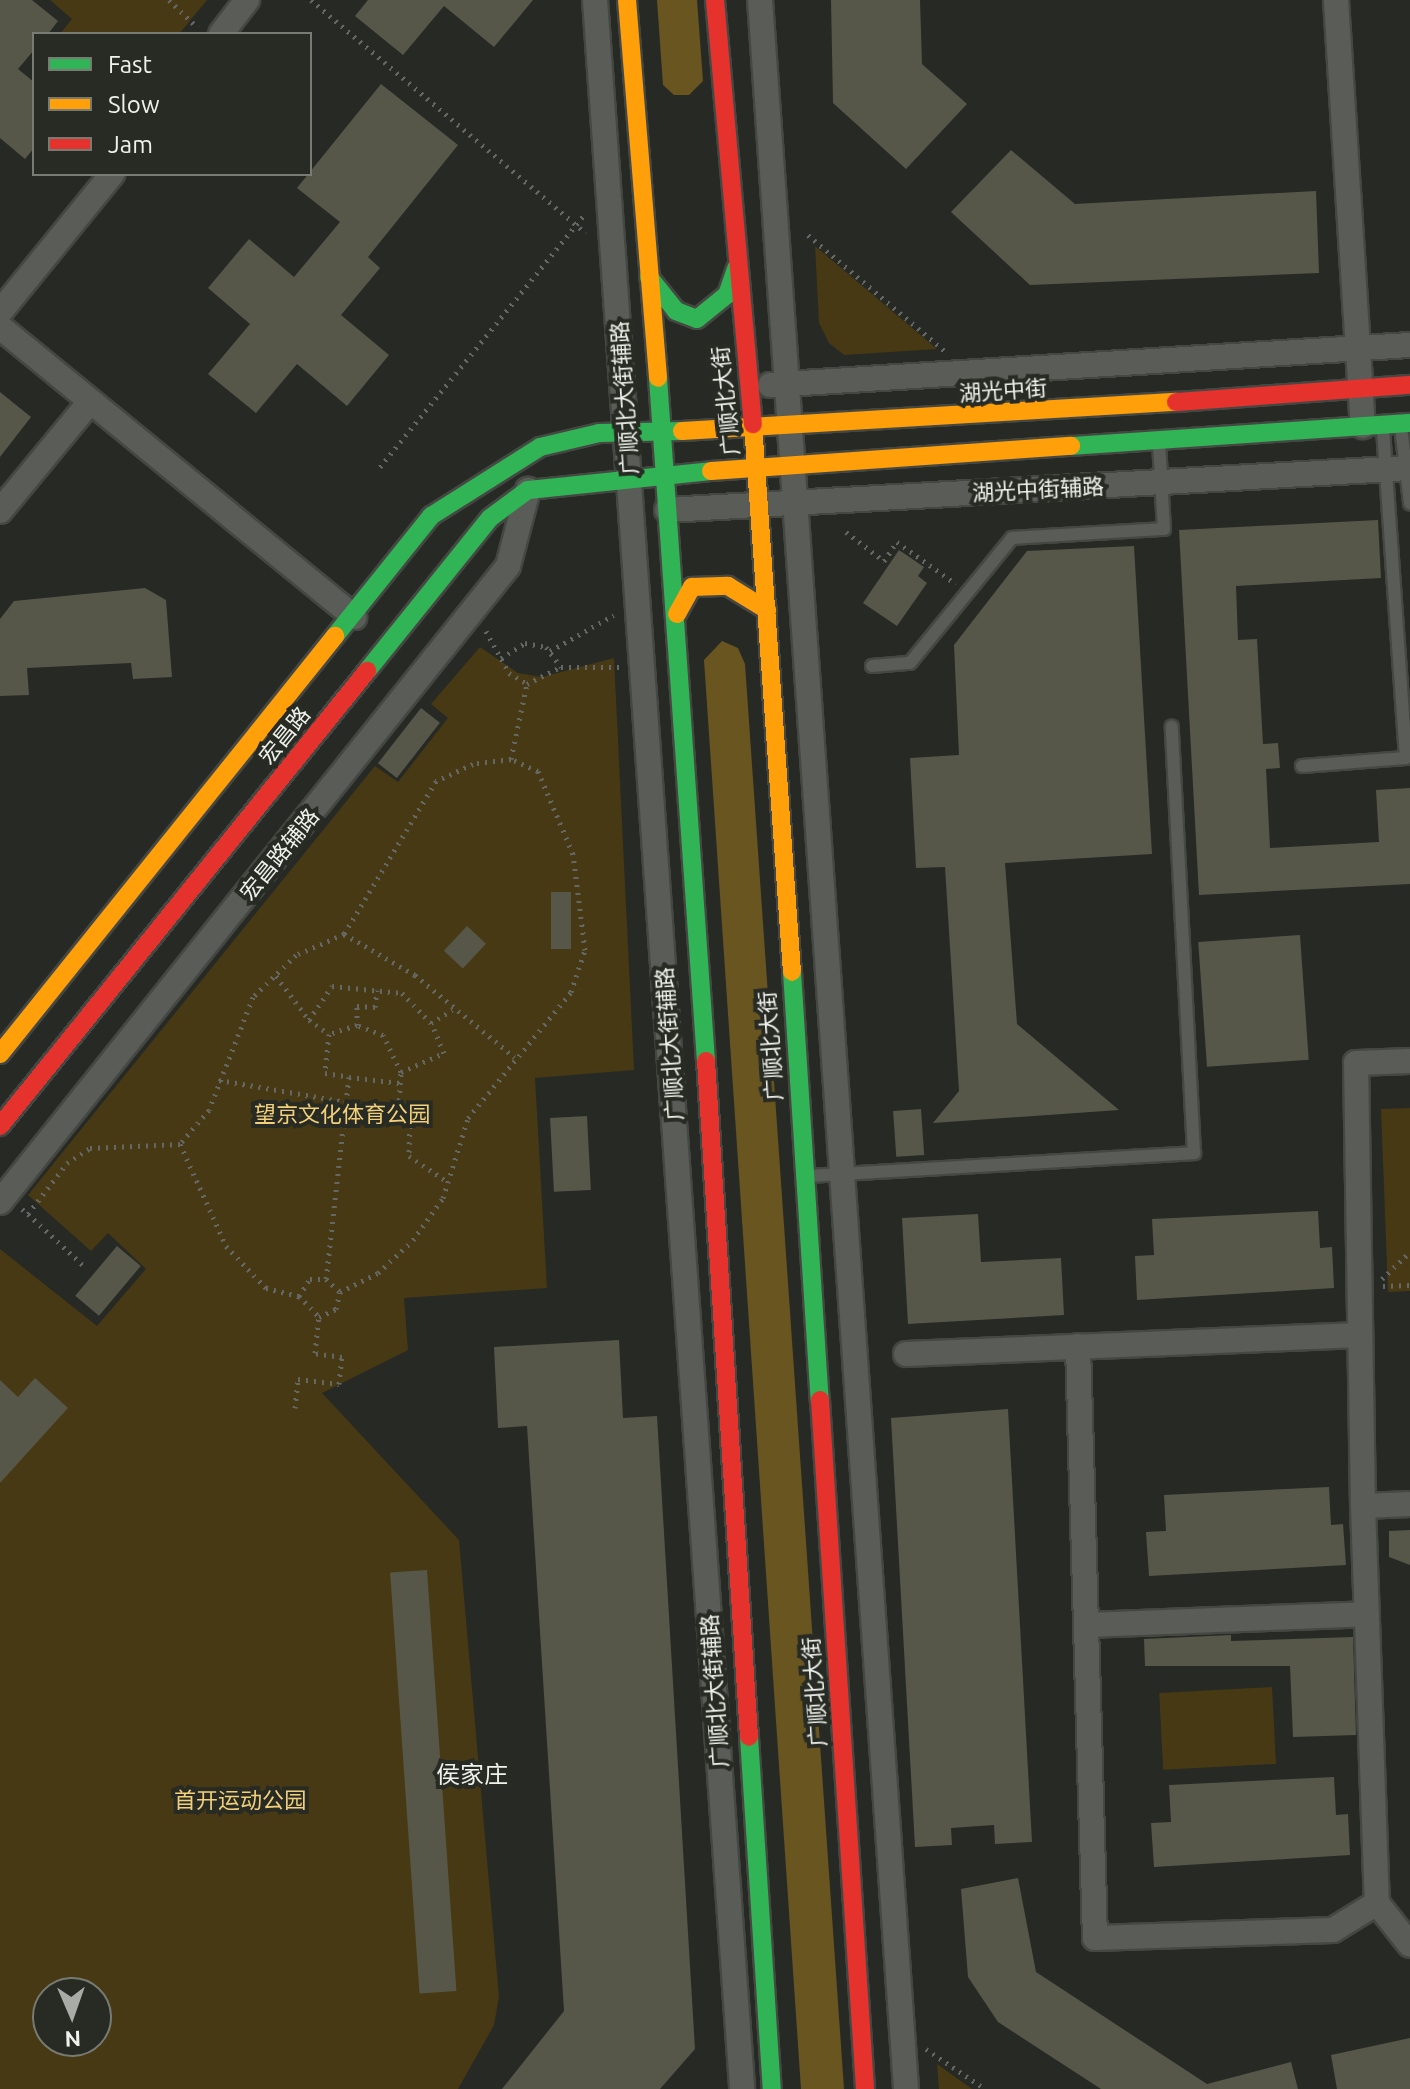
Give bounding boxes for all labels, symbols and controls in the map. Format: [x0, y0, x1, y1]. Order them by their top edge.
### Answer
legend [32, 32, 312, 176]
text: Fast [108, 51, 152, 78]
text: Slow [108, 91, 160, 118]
text: Jam [108, 131, 153, 158]
street label: 广顺北大街辅路 [605, 320, 643, 476]
street label: 广顺北大街 [706, 345, 744, 457]
street label: 湖光中街 [958, 374, 1048, 406]
street label: 湖光中街辅路 [971, 472, 1105, 506]
street label: 宏昌路 [253, 701, 315, 769]
street label: 宏昌路辅路 [234, 803, 324, 905]
street label: 广顺北大街辅路 [650, 966, 688, 1122]
street label: 广顺北大街 [753, 990, 787, 1102]
park label: 望京文化体育公园 [254, 1101, 430, 1127]
street label: 广顺北大街辅路 [695, 1613, 733, 1769]
street label: 广顺北大街 [797, 1636, 831, 1748]
district label: 侯家庄 [436, 1761, 508, 1789]
park label: 首开运动公园 [174, 1787, 306, 1813]
north arrow [32, 1977, 112, 2057]
text: N [64, 2027, 81, 2052]

